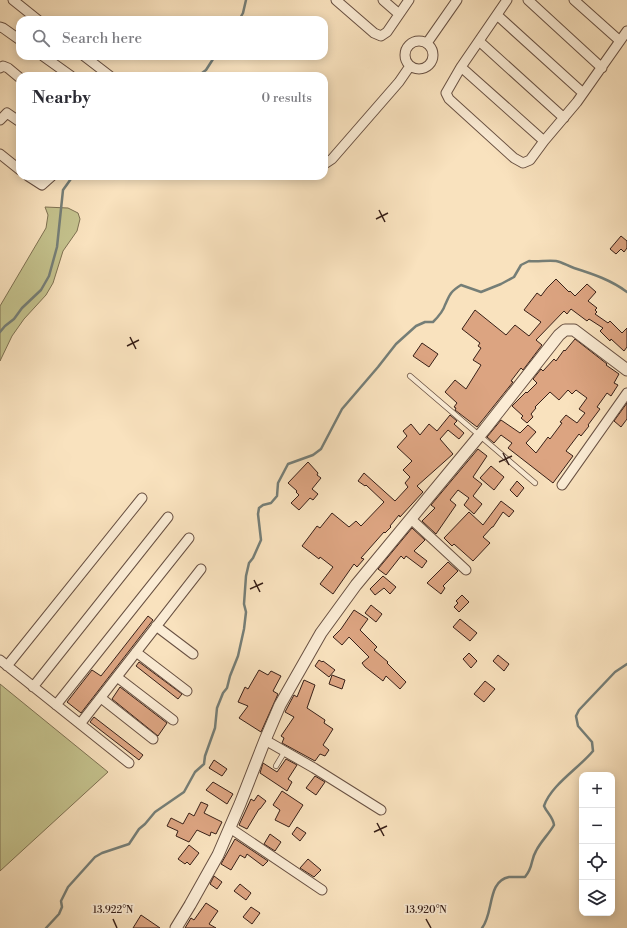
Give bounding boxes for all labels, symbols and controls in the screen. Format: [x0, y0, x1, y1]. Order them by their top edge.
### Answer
search box [16, 16, 328, 60]
icon: search [30, 27, 52, 49]
text: Search here [62, 29, 142, 48]
text: Nearby [32, 87, 91, 109]
text: 0 results [261, 90, 312, 106]
map controls [579, 772, 615, 916]
button: + [579, 772, 615, 808]
button: − [579, 808, 615, 844]
button: locate [579, 844, 615, 880]
button: layers [579, 880, 615, 916]
text: 13.922°N [93, 904, 134, 916]
text: 13.920°N [405, 904, 447, 916]

